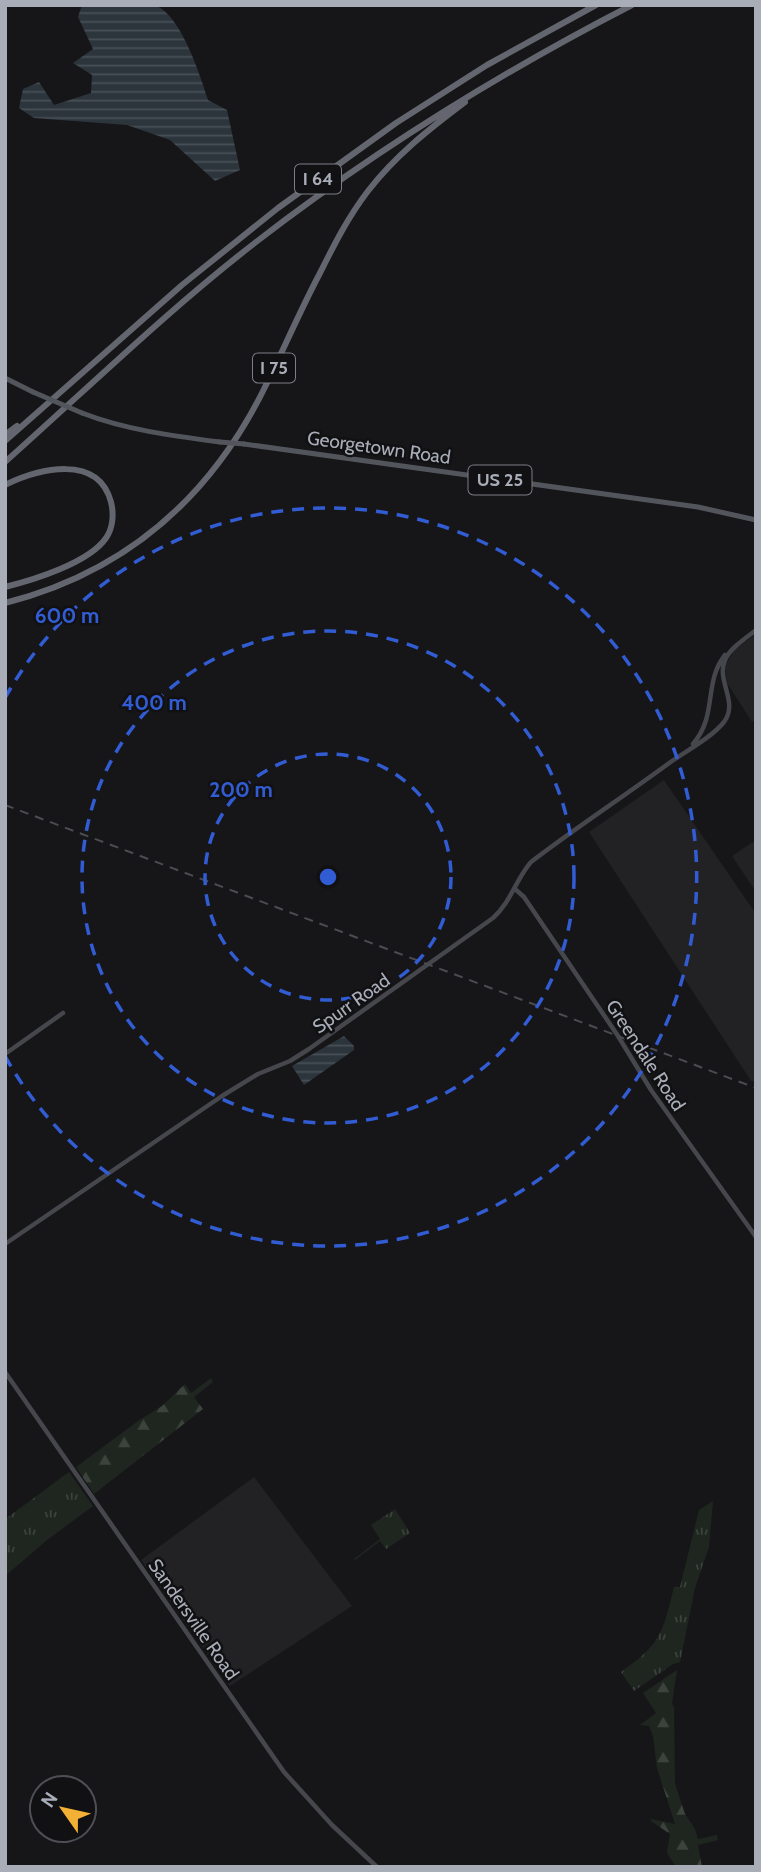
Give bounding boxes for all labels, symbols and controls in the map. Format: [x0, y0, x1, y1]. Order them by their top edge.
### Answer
road number: I 64 [295, 164, 341, 194]
road number: I 75 [253, 354, 295, 382]
street label: Georgetown Road [306, 426, 452, 469]
road number: US 25 [468, 466, 532, 494]
text: 600 m [35, 603, 99, 628]
text: 400 m [121, 690, 187, 715]
text: 200 m [209, 777, 273, 802]
centre of rings [316, 865, 340, 889]
street label: Spurr Road [308, 968, 394, 1038]
street label: Greendale Road [601, 995, 690, 1115]
street label: Sandersville Road [143, 1554, 244, 1684]
north arrow [28, 1774, 98, 1844]
text: N [36, 1788, 63, 1812]

